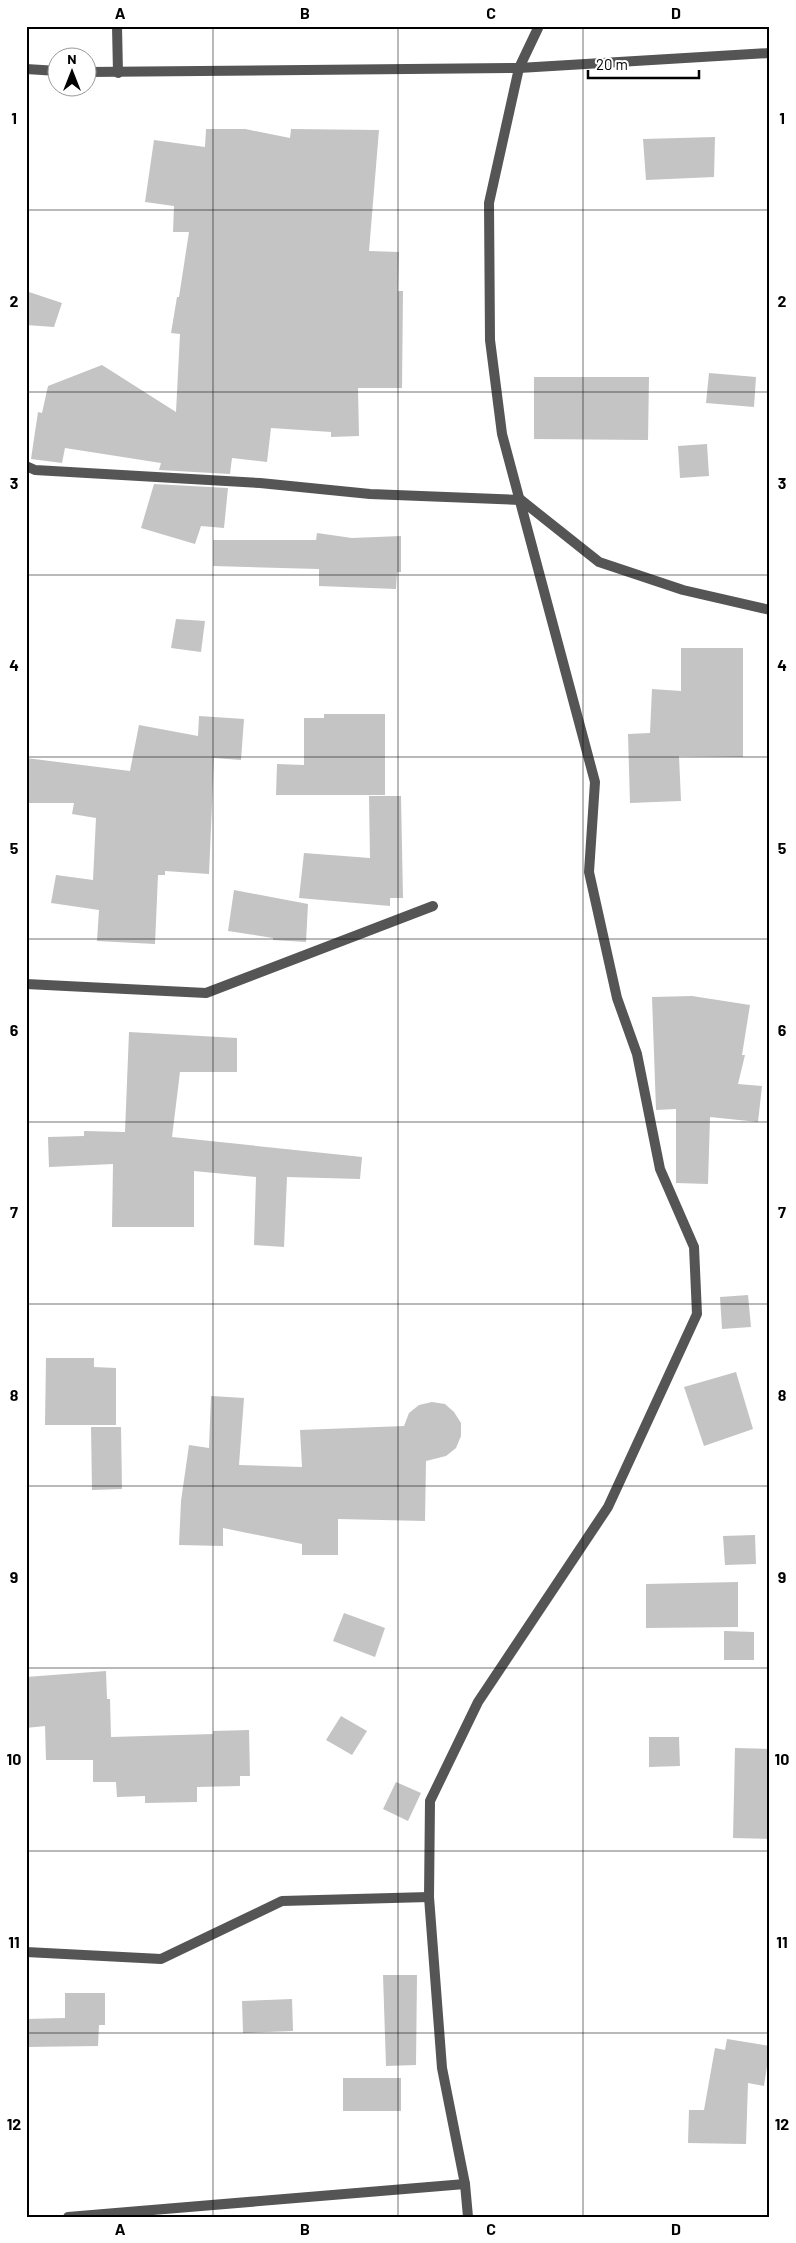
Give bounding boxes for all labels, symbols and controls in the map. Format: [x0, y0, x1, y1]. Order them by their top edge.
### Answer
text: A [115, 3, 126, 22]
text: B [300, 3, 310, 22]
text: C [486, 3, 496, 22]
text: D [671, 3, 681, 22]
north arrow [48, 48, 98, 98]
scale bar [588, 48, 700, 80]
text: N [67, 50, 77, 67]
text: 20 m [596, 55, 628, 73]
text: 1 [11, 108, 17, 127]
text: 1 [779, 108, 785, 127]
text: 2 [10, 291, 19, 310]
text: 2 [778, 291, 787, 310]
text: 3 [10, 473, 18, 492]
text: 3 [778, 473, 786, 492]
text: 4 [9, 655, 19, 674]
text: 4 [777, 655, 787, 674]
text: 5 [10, 838, 19, 857]
text: 5 [778, 838, 787, 857]
text: 6 [10, 1020, 19, 1039]
text: 6 [778, 1020, 787, 1039]
text: 7 [10, 1202, 18, 1221]
text: 7 [778, 1202, 786, 1221]
text: 8 [10, 1385, 19, 1404]
text: 8 [778, 1385, 787, 1404]
text: 9 [10, 1567, 18, 1586]
text: 9 [778, 1567, 786, 1586]
text: 10 [7, 1749, 21, 1768]
text: 10 [775, 1749, 789, 1768]
text: 11 [8, 1932, 20, 1951]
text: 11 [776, 1932, 788, 1951]
text: 12 [7, 2114, 21, 2133]
text: 12 [775, 2114, 789, 2133]
text: A [115, 2219, 126, 2238]
text: B [300, 2219, 310, 2238]
text: C [486, 2219, 496, 2238]
text: D [671, 2219, 681, 2238]

